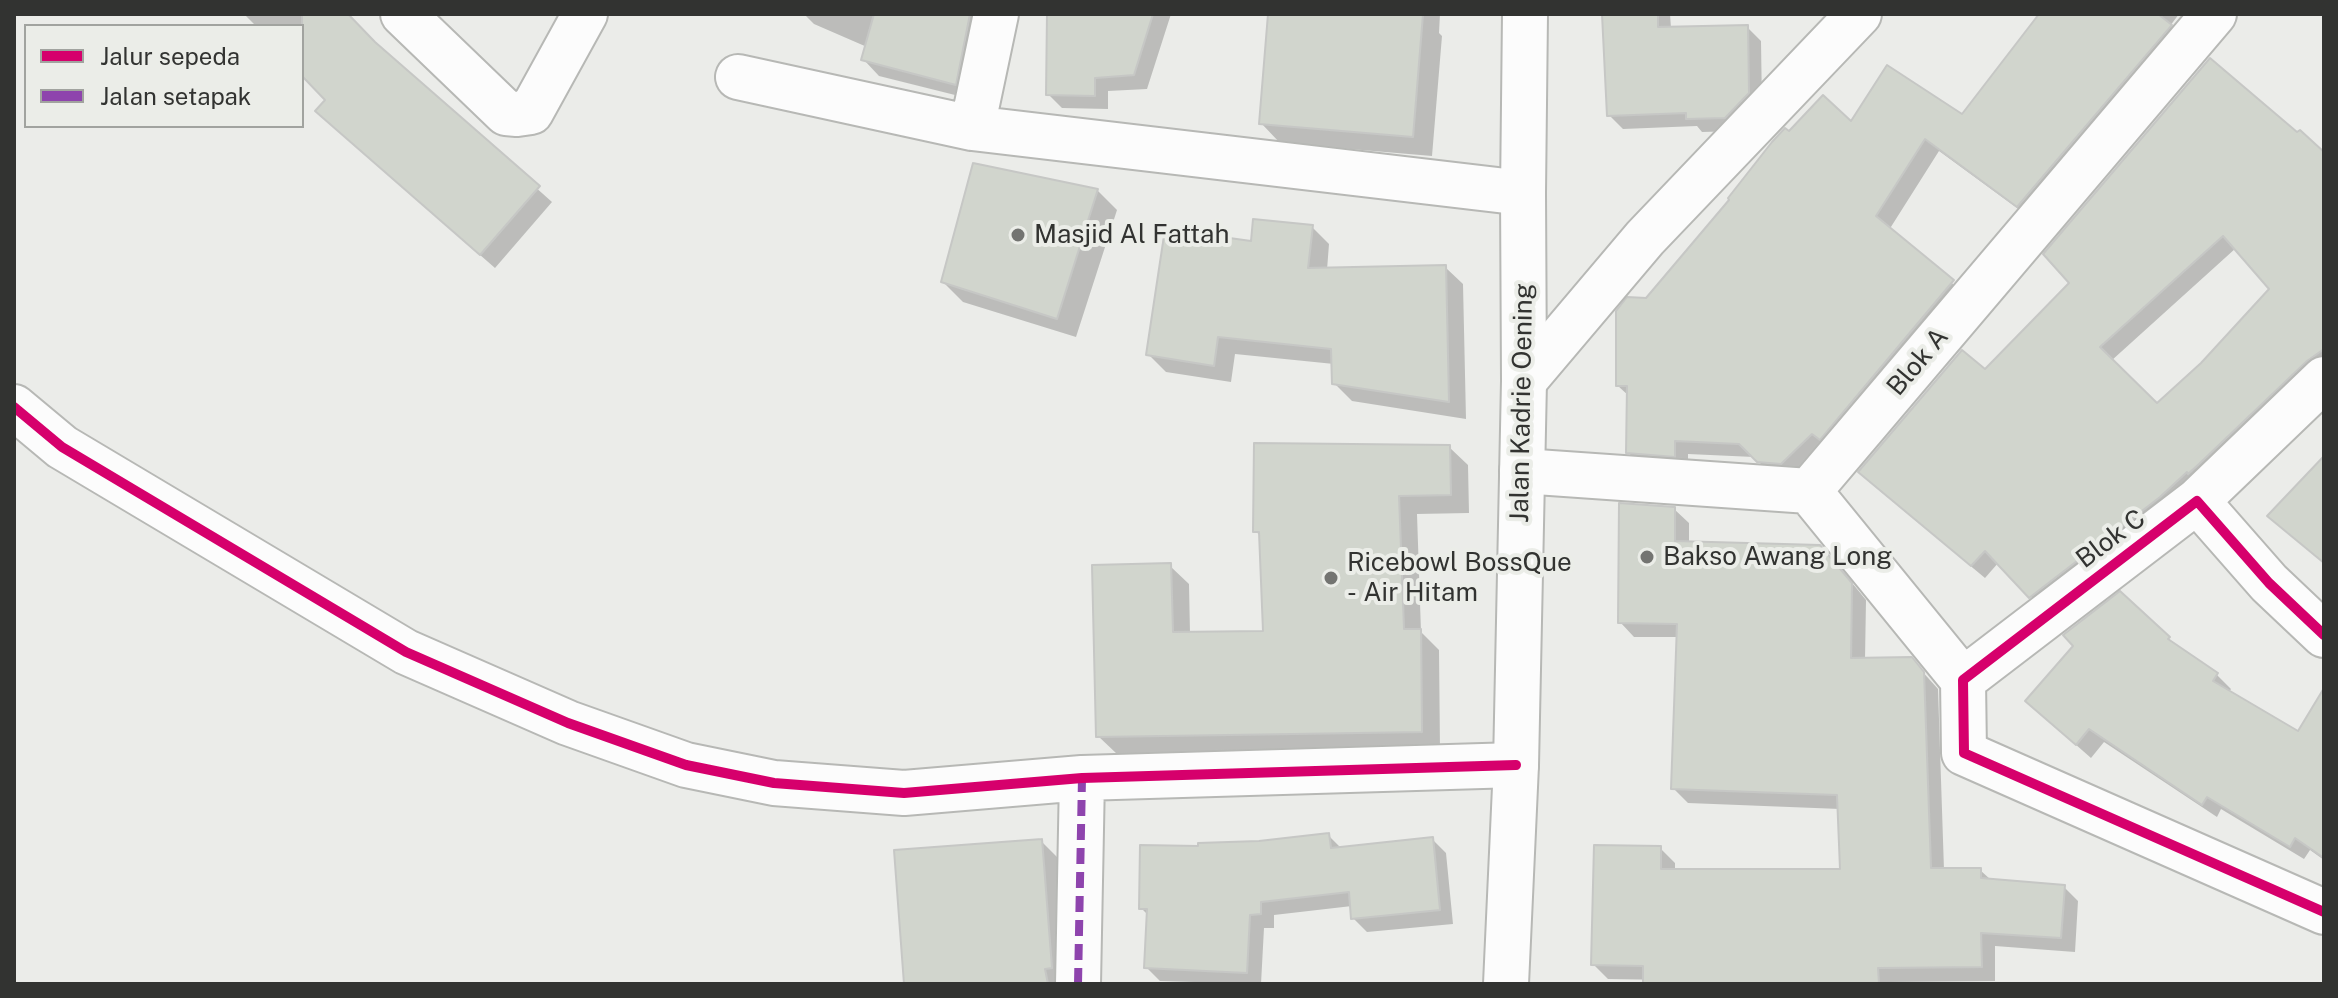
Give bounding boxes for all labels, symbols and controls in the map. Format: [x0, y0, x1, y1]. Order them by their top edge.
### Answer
legend [24, 24, 304, 128]
text: Jalur sepeda [100, 42, 240, 70]
text: Jalan setapak [100, 82, 251, 110]
place label: Masjid Al Fattah [1034, 219, 1229, 251]
marker: Masjid Al Fattah [1009, 226, 1027, 244]
street label: Jalan Kadrie Oening [1504, 283, 1540, 523]
street label: Blok A [1881, 322, 1955, 402]
street label: Blok C [2070, 503, 2152, 575]
place label: Bakso Awang Long [1663, 541, 1892, 573]
place label: Ricebowl BossQue - Air Hitam [1347, 547, 1572, 608]
marker: Bakso Awang Long [1638, 548, 1656, 566]
marker: Ricebowl BossQue - Air Hitam [1322, 569, 1340, 587]

